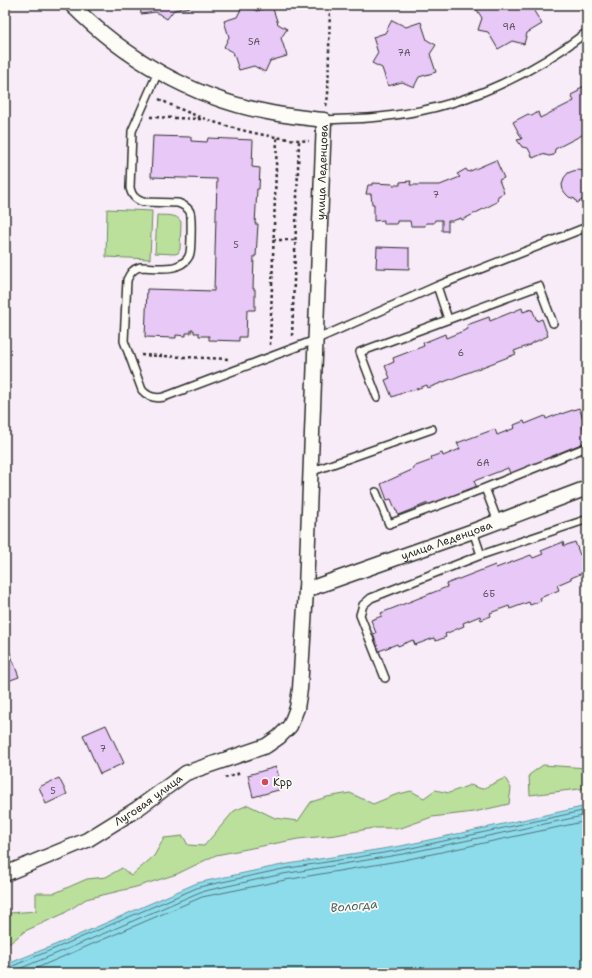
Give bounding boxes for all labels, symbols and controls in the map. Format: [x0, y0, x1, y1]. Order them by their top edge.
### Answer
house number: 9А [503, 21, 516, 33]
house number: 5А [248, 36, 260, 48]
house number: 7А [398, 47, 411, 59]
street label: улица Леденцова [313, 124, 332, 220]
house number: 7 [433, 189, 439, 201]
house number: 5 [233, 239, 239, 251]
house number: 6 [458, 347, 464, 359]
house number: 6А [477, 457, 490, 469]
street label: улица Леденцова [399, 517, 494, 564]
house number: 6Б [483, 588, 495, 600]
house number: 7 [100, 743, 106, 755]
street label: Луговая улица [111, 771, 186, 829]
place label: Kpp [273, 775, 292, 790]
marker: Kpp [260, 777, 270, 787]
house number: 5 [50, 785, 56, 797]
water label: Вологда [330, 896, 378, 916]

